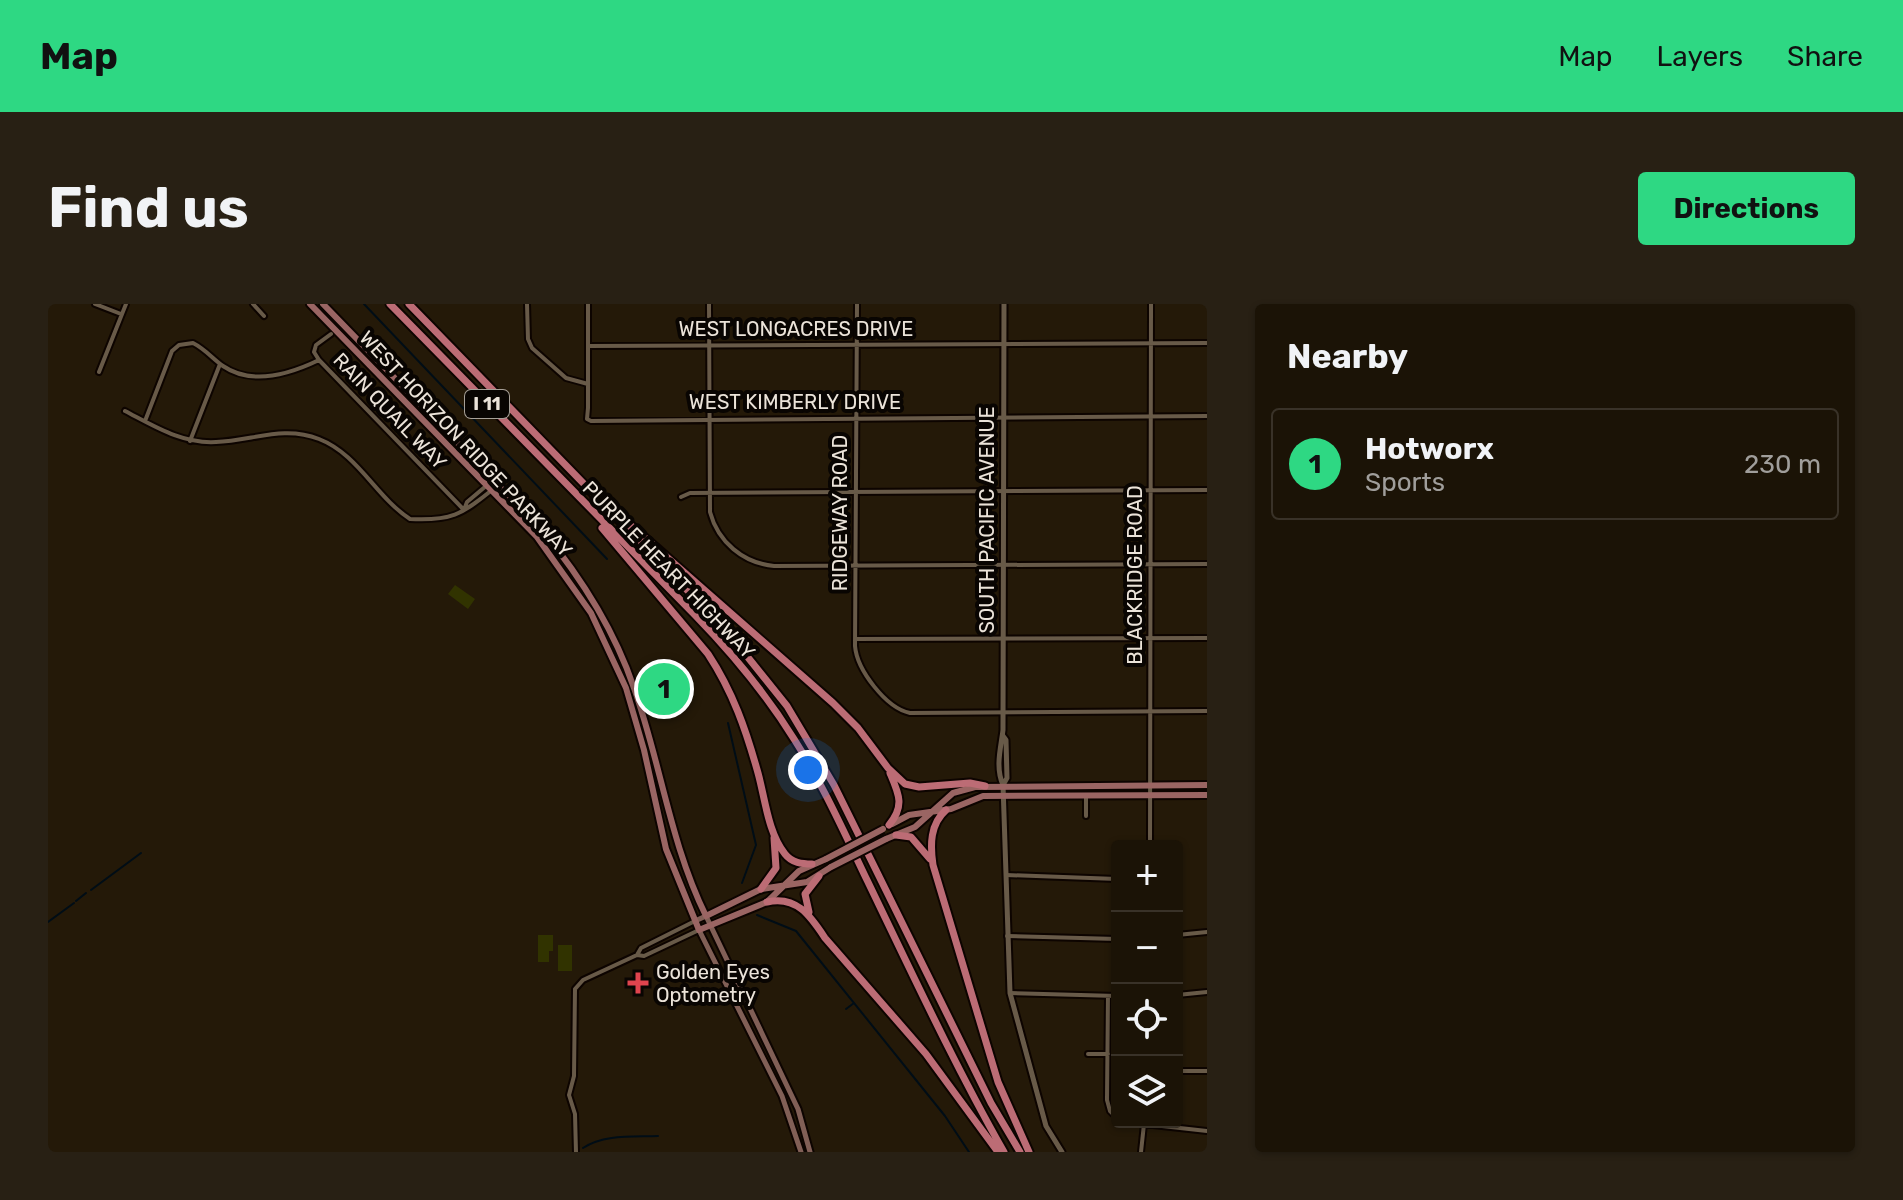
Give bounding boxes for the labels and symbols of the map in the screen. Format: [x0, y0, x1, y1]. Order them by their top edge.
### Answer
street label: WEST LONGACRES DRIVE [679, 317, 913, 341]
street label: WEST HORIZON RIDGE PARKWAY [355, 326, 577, 562]
street label: RAIN QUAIL WAY [328, 348, 452, 474]
road number: I 11 [465, 390, 509, 418]
street label: WEST KIMBERLY DRIVE [689, 390, 901, 414]
street label: SOUTH PACIFIC AVENUE [975, 406, 999, 634]
street label: RIDGEWAY ROAD [828, 435, 852, 591]
street label: PURPLE HEART HIGHWAY [578, 476, 760, 664]
street label: BLACKRIDGE ROAD [1123, 485, 1147, 665]
pin: 1 [638, 659, 690, 719]
your location [788, 750, 828, 790]
place label: Golden Eyes Optometry [656, 960, 770, 1007]
marker: Golden Eyes Optometry [627, 972, 649, 994]

